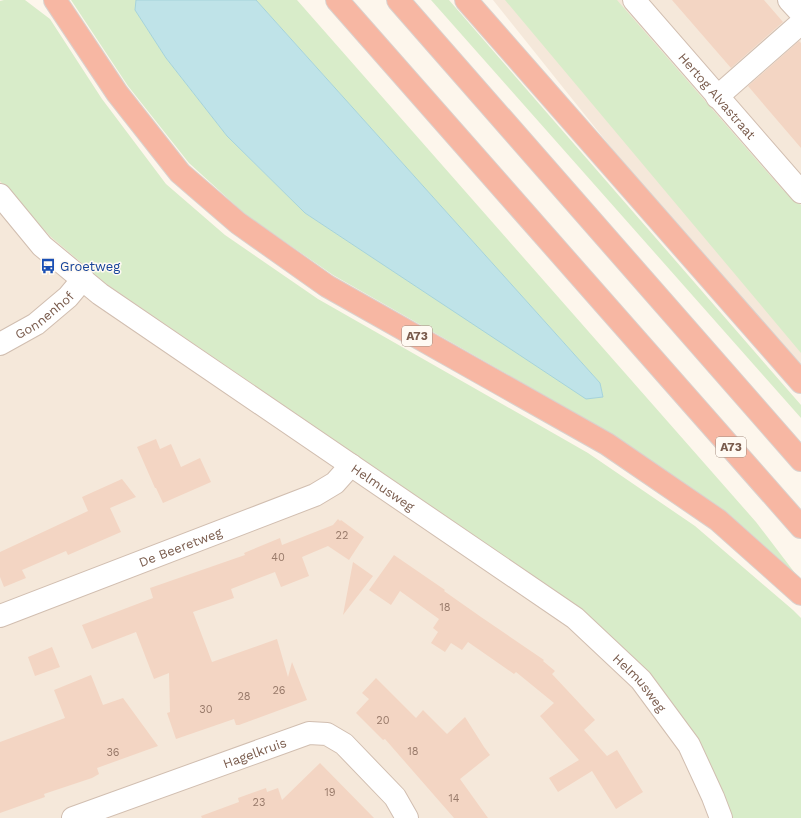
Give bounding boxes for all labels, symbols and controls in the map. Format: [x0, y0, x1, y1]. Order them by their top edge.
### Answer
street label: Hertog Alvastraat [676, 50, 759, 143]
bus stop icon: Groetweg [39, 257, 57, 275]
place label: Groetweg [60, 259, 120, 274]
street label: Gonnenhof [12, 288, 77, 342]
road number: A73 [402, 326, 432, 346]
road number: A73 [716, 437, 746, 457]
street label: Helmusweg [349, 460, 417, 514]
street label: De Beeretweg [136, 524, 224, 570]
house number: 22 [336, 529, 348, 542]
house number: 40 [271, 551, 285, 564]
house number: 18 [439, 601, 451, 614]
street label: Helmusweg [610, 650, 669, 715]
house number: 26 [272, 684, 286, 697]
house number: 28 [237, 690, 251, 703]
house number: 30 [199, 703, 213, 716]
house number: 20 [376, 714, 390, 727]
street label: Hagelkruis [221, 734, 288, 771]
house number: 18 [407, 745, 419, 758]
house number: 36 [106, 746, 120, 759]
house number: 19 [324, 786, 336, 799]
house number: 14 [448, 792, 460, 805]
house number: 23 [253, 796, 265, 809]

